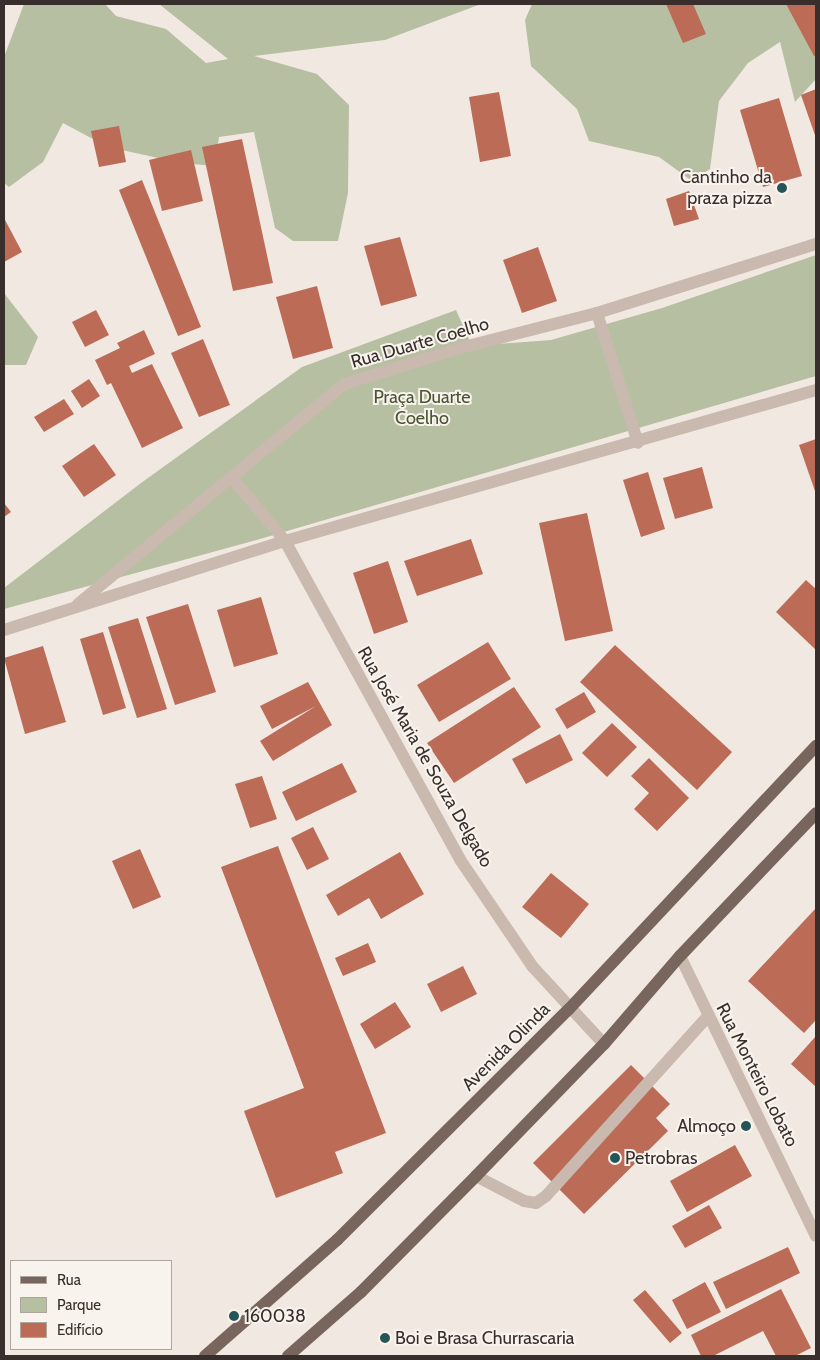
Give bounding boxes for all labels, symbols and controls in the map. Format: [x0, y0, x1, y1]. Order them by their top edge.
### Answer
place label: Cantinho da praza pizza [680, 167, 772, 210]
marker: Cantinho da praza pizza [776, 182, 788, 194]
street label: Rua Duarte Coelho [348, 313, 492, 373]
park label: Praça Duarte Coelho [373, 387, 471, 429]
street label: Rua José Maria de Souza Delgado [353, 643, 497, 871]
street label: Avenida Olinda [458, 999, 554, 1095]
street label: Rua Monteiro Lobato [711, 999, 803, 1151]
place label: Almoço [677, 1115, 736, 1137]
marker: Almoço [740, 1120, 752, 1132]
place label: Petrobras [625, 1147, 697, 1169]
marker: Petrobras [609, 1152, 621, 1164]
legend [10, 1260, 172, 1350]
text: Rua [57, 1271, 81, 1289]
text: Parque [57, 1296, 101, 1314]
place label: 160038 [244, 1305, 306, 1327]
marker: 160038 [228, 1310, 240, 1322]
text: Edifício [57, 1321, 103, 1339]
place label: Boi e Brasa Churrascaria [395, 1327, 574, 1349]
marker: Boi e Brasa Churrascaria [379, 1332, 391, 1344]

